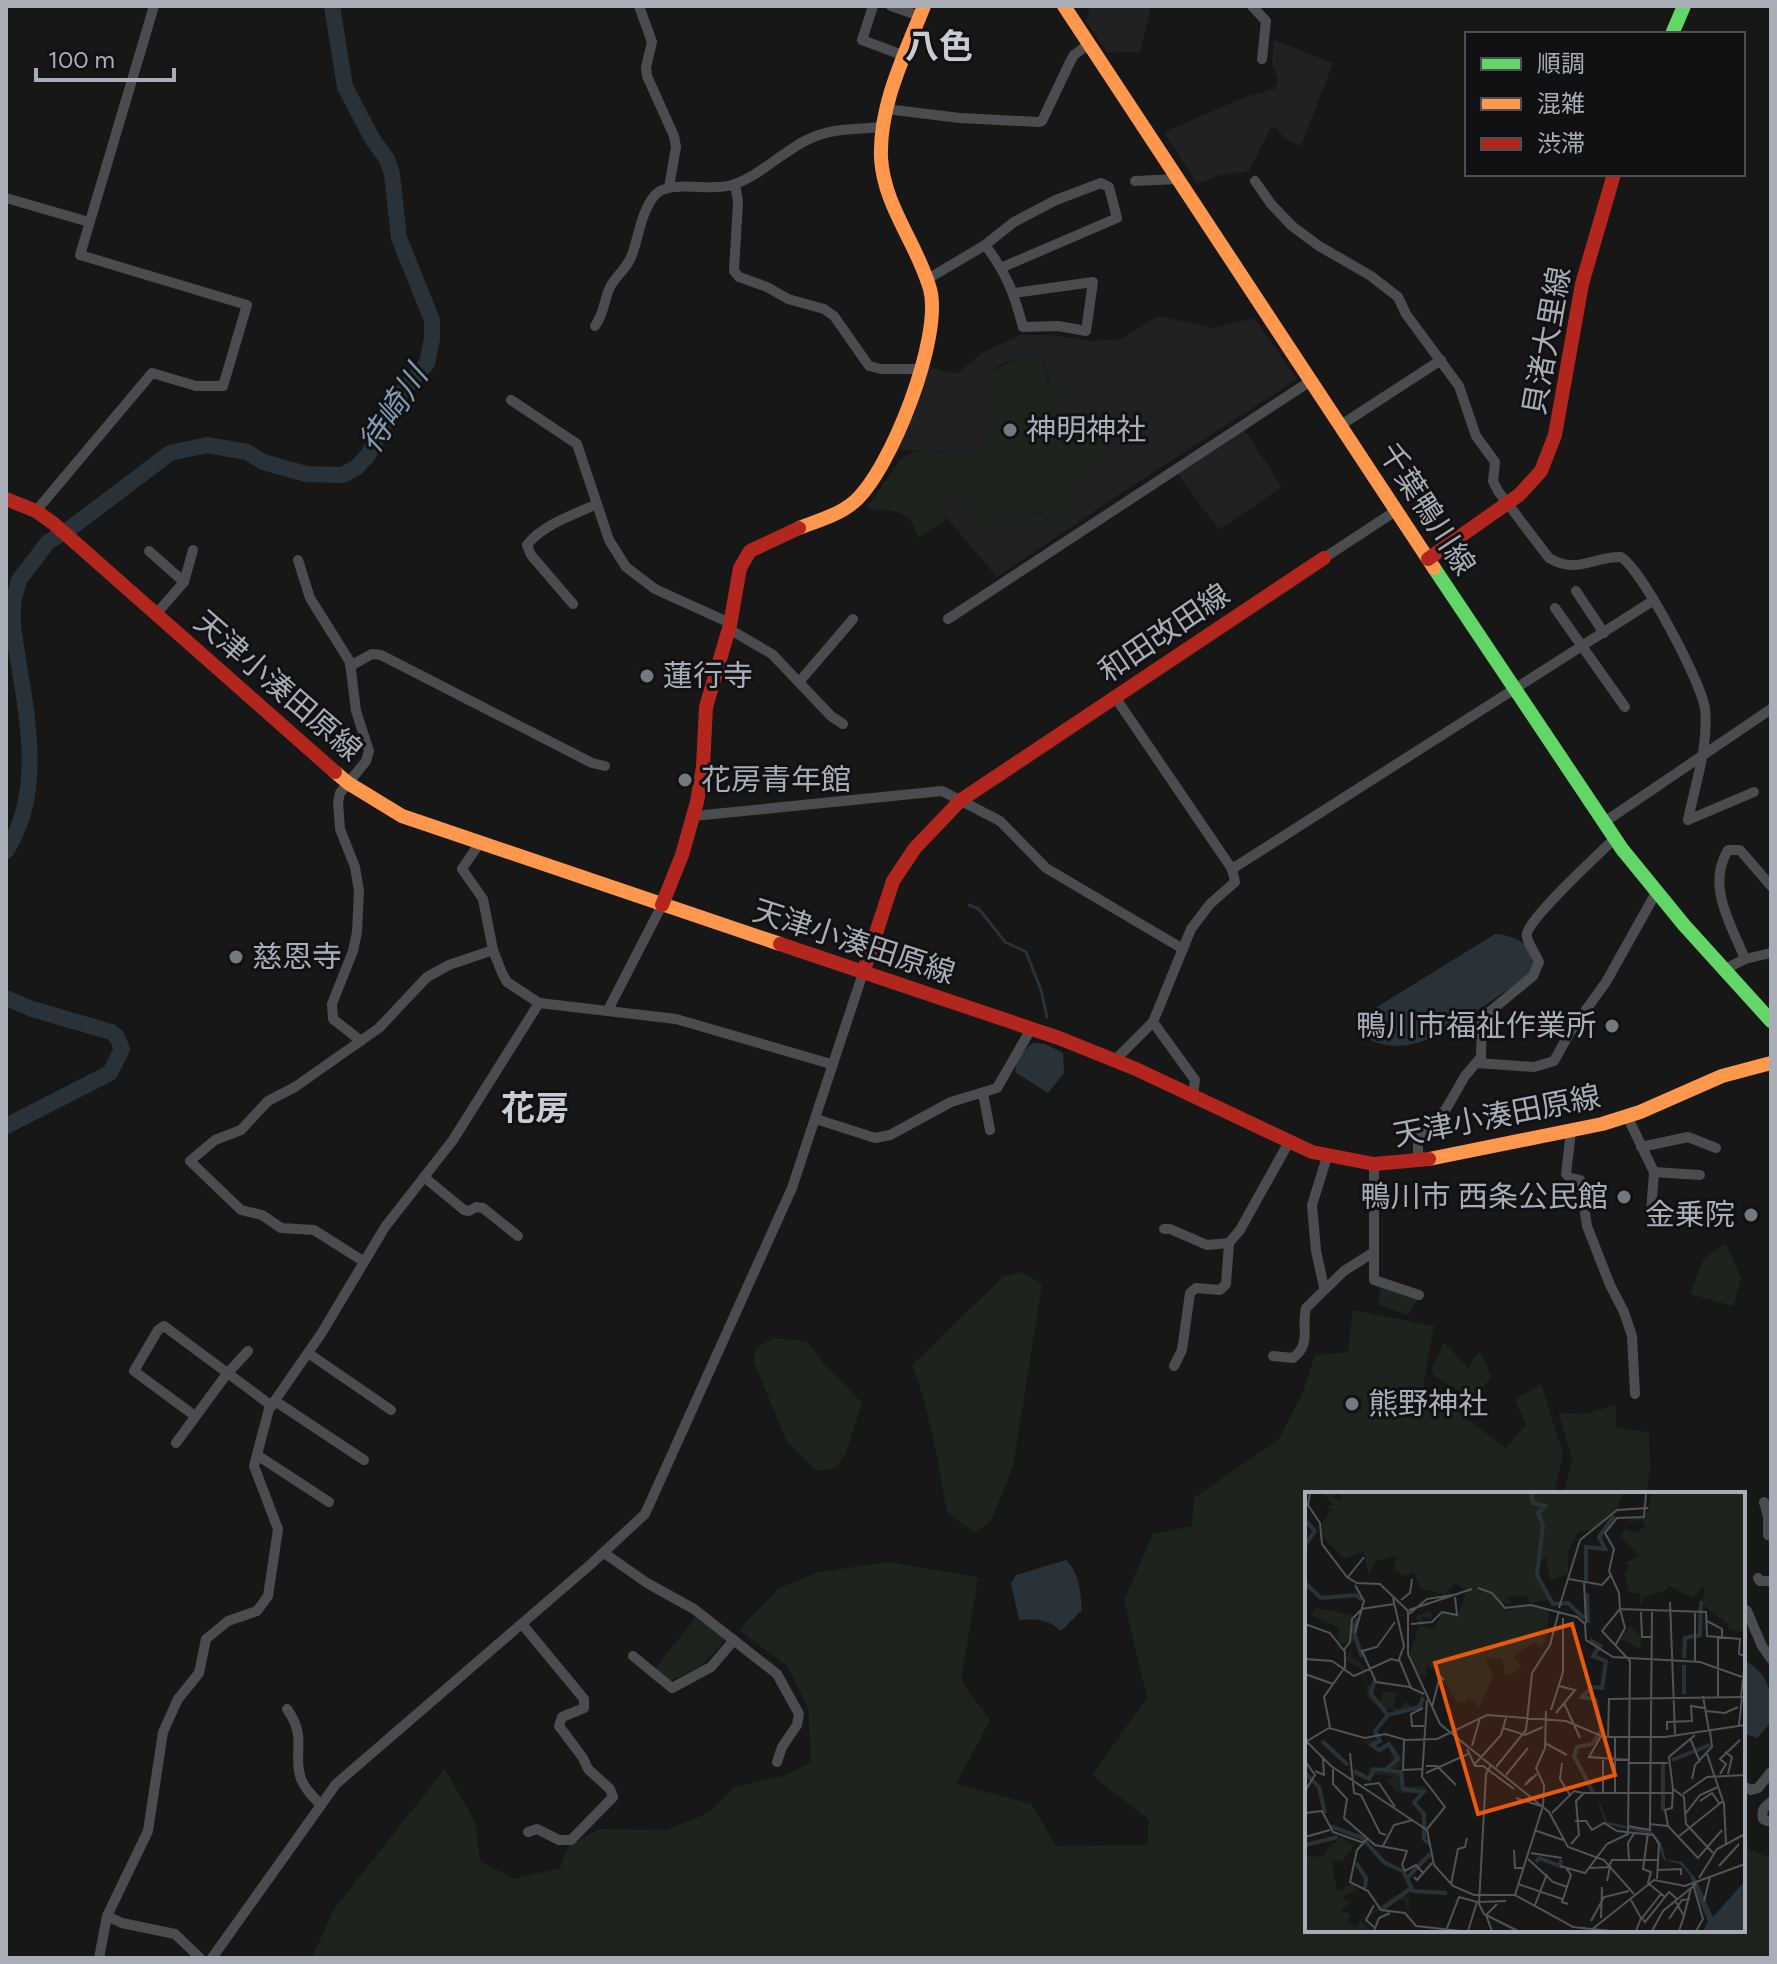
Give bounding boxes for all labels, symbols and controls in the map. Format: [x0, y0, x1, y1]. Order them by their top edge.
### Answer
district label: 八色 [905, 26, 973, 67]
scale bar [36, 32, 174, 82]
legend [1465, 32, 1745, 176]
text: 100 m [48, 45, 115, 74]
text: 順調 [1537, 49, 1585, 78]
text: 混雑 [1537, 89, 1585, 118]
text: 渋滞 [1537, 129, 1585, 158]
street label: 貝渚大里線 [1515, 264, 1578, 418]
water label: 待崎川 [351, 356, 437, 460]
place label: 神明神社 [1026, 411, 1146, 448]
marker: 神明神社 [1001, 421, 1019, 439]
street label: 千葉鴨川線 [1371, 436, 1484, 582]
street label: 和田改田線 [1091, 575, 1236, 690]
street label: 天津小湊田原線 [187, 603, 370, 768]
place label: 蓮行寺 [663, 657, 753, 694]
marker: 蓮行寺 [638, 667, 656, 685]
place label: 花房青年館 [701, 761, 851, 798]
marker: 花房青年館 [676, 771, 694, 789]
street label: 天津小湊田原線 [749, 891, 960, 992]
place label: 慈恩寺 [252, 938, 342, 975]
marker: 慈恩寺 [227, 948, 245, 966]
place label: 鴨川市福祉作業所 [1356, 1007, 1596, 1044]
marker: 鴨川市福祉作業所 [1603, 1017, 1621, 1035]
street label: 天津小湊田原線 [1390, 1077, 1604, 1154]
district label: 花房 [501, 1088, 569, 1129]
place label: 鴨川市 西条公民館 [1361, 1178, 1608, 1215]
marker: 鴨川市 西条公民館 [1615, 1188, 1633, 1206]
place label: 金乗院 [1645, 1196, 1735, 1233]
marker: 金乗院 [1742, 1206, 1760, 1224]
place label: 熊野神社 [1368, 1385, 1488, 1422]
marker: 熊野神社 [1343, 1395, 1361, 1413]
inset map [1305, 1492, 1745, 1932]

